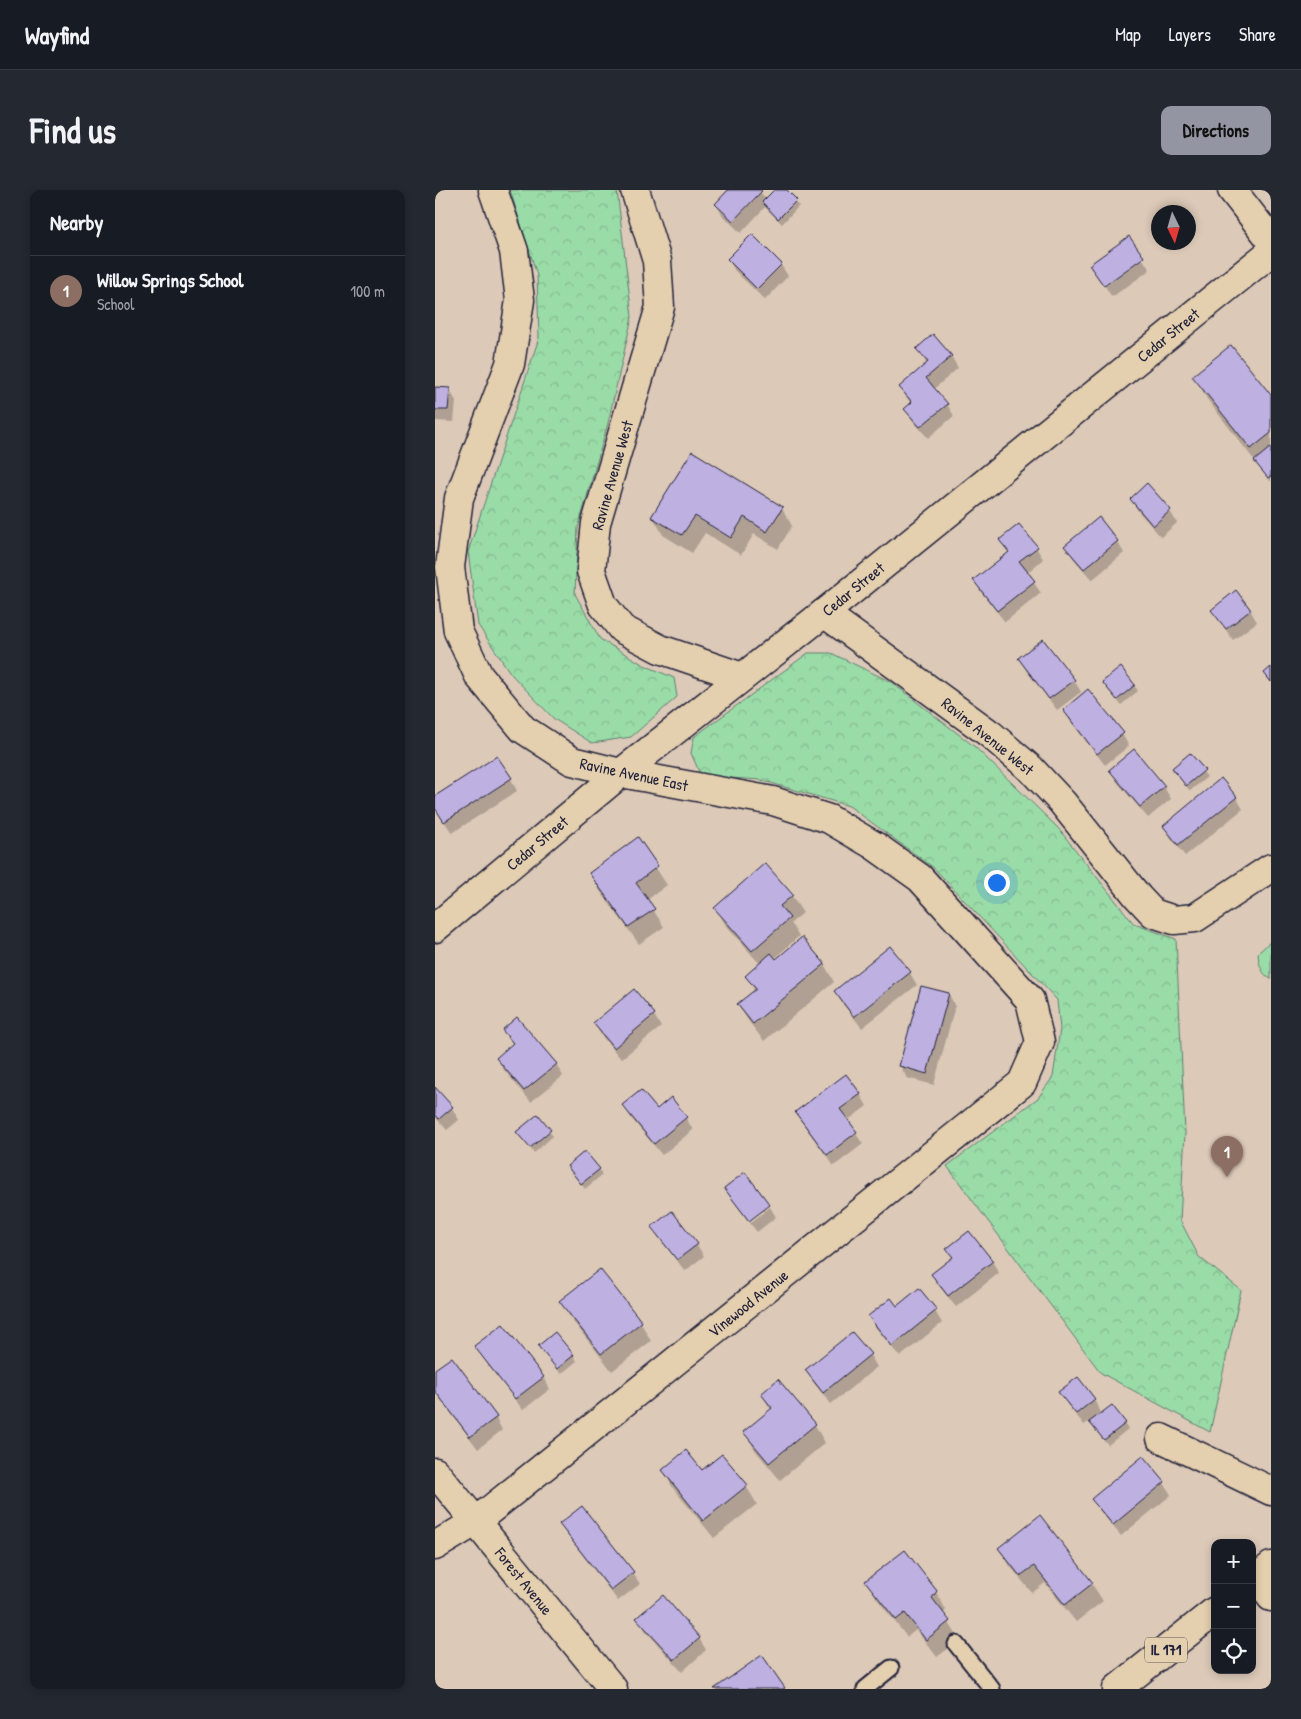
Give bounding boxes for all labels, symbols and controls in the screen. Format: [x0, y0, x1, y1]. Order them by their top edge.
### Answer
text: Wayfind [25, 19, 89, 51]
text: Map [1115, 22, 1141, 47]
text: Layers [1169, 22, 1211, 47]
text: Share [1239, 22, 1276, 47]
button: Directions [1161, 106, 1271, 155]
text: Find us [30, 107, 116, 154]
north arrow [1151, 205, 1196, 250]
text: Nearby [50, 208, 103, 237]
text: Willow Springs School [97, 267, 244, 293]
text: 1 [63, 280, 69, 302]
text: 100 m [350, 280, 385, 302]
text: School [97, 293, 134, 315]
street label: Cedar Street [1132, 303, 1204, 367]
street label: Ravine Avenue West [586, 417, 638, 532]
street label: Cedar Street [817, 557, 889, 621]
street label: Ravine Avenue West [937, 692, 1039, 780]
street label: Ravine Avenue East [578, 752, 691, 796]
street label: Cedar Street [501, 810, 573, 875]
your location [984, 870, 1010, 896]
pin: 1 [1211, 1136, 1243, 1177]
street label: Vinewood Avenue [703, 1264, 793, 1342]
map controls [1211, 1539, 1256, 1674]
button: + [1211, 1539, 1256, 1584]
street label: Forest Avenue [489, 1542, 558, 1620]
button: − [1211, 1584, 1256, 1629]
button: locate [1211, 1629, 1256, 1674]
road number: IL 171 [1145, 1638, 1187, 1662]

